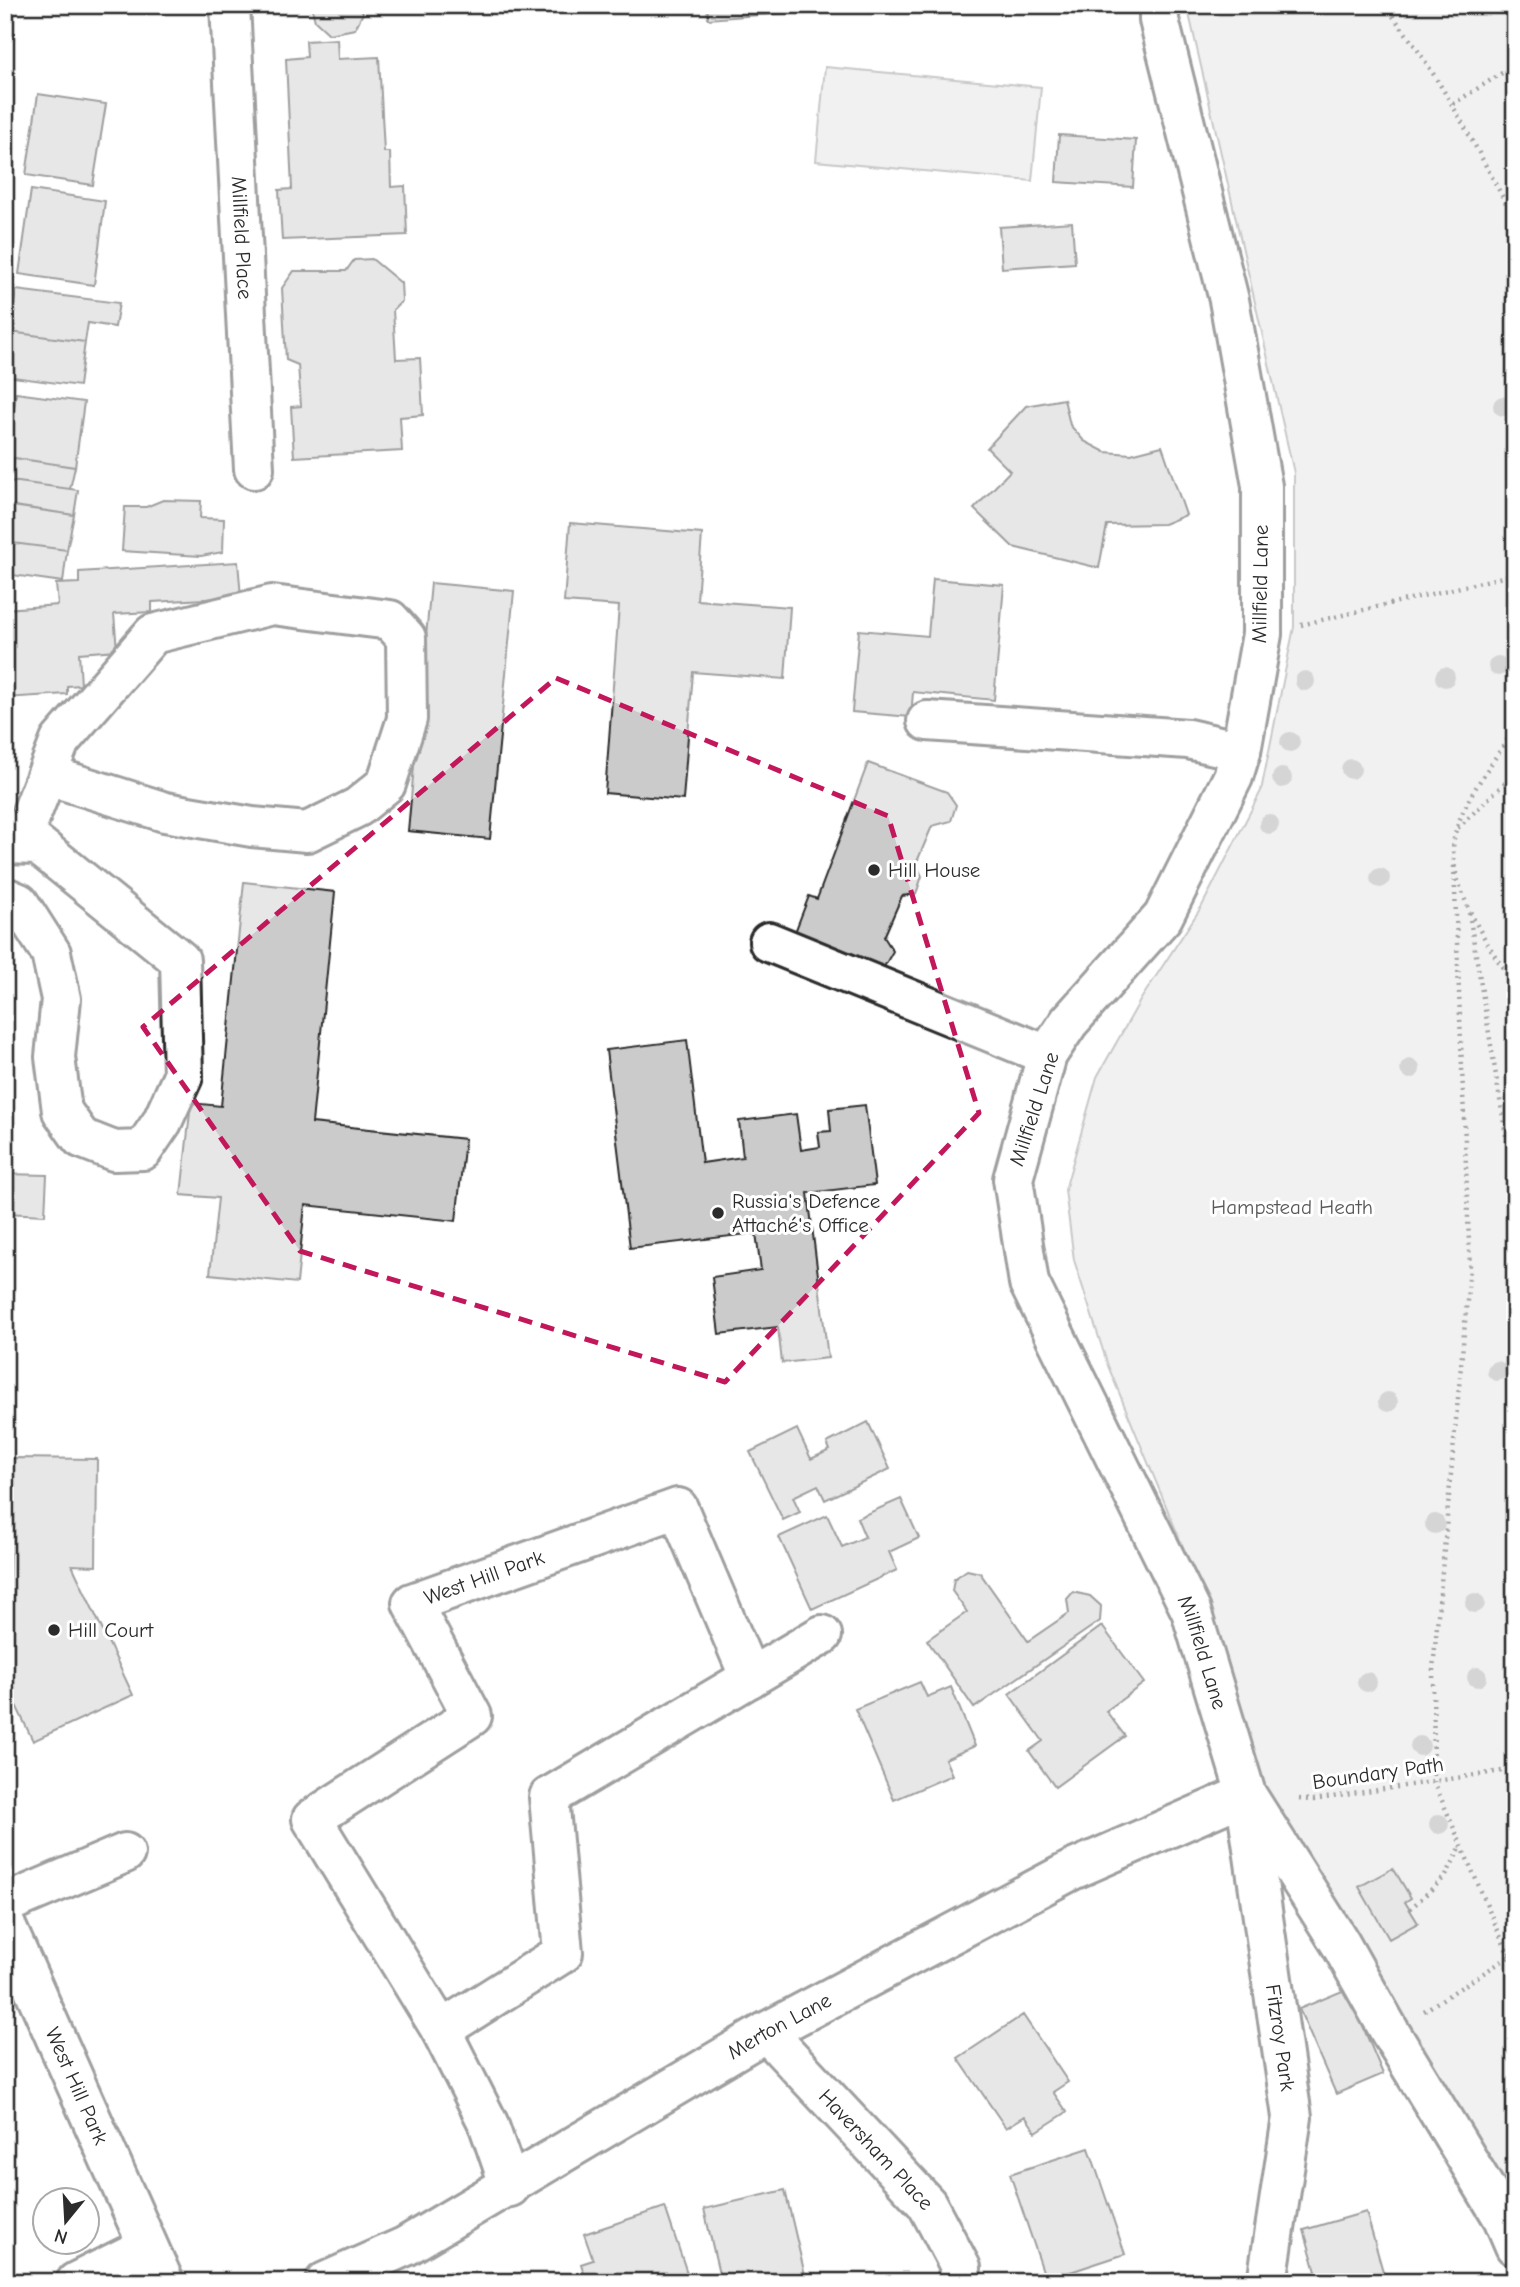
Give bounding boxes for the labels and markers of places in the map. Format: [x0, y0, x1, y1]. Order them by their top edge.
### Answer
place label: Hill House [888, 858, 980, 882]
marker: Hill House [866, 862, 882, 878]
place label: Russia's Defence Attaché's Office [732, 1189, 880, 1237]
marker: Russia's Defence Attaché's Office [710, 1205, 726, 1221]
place label: Hill Court [68, 1618, 154, 1642]
marker: Hill Court [46, 1622, 62, 1638]

